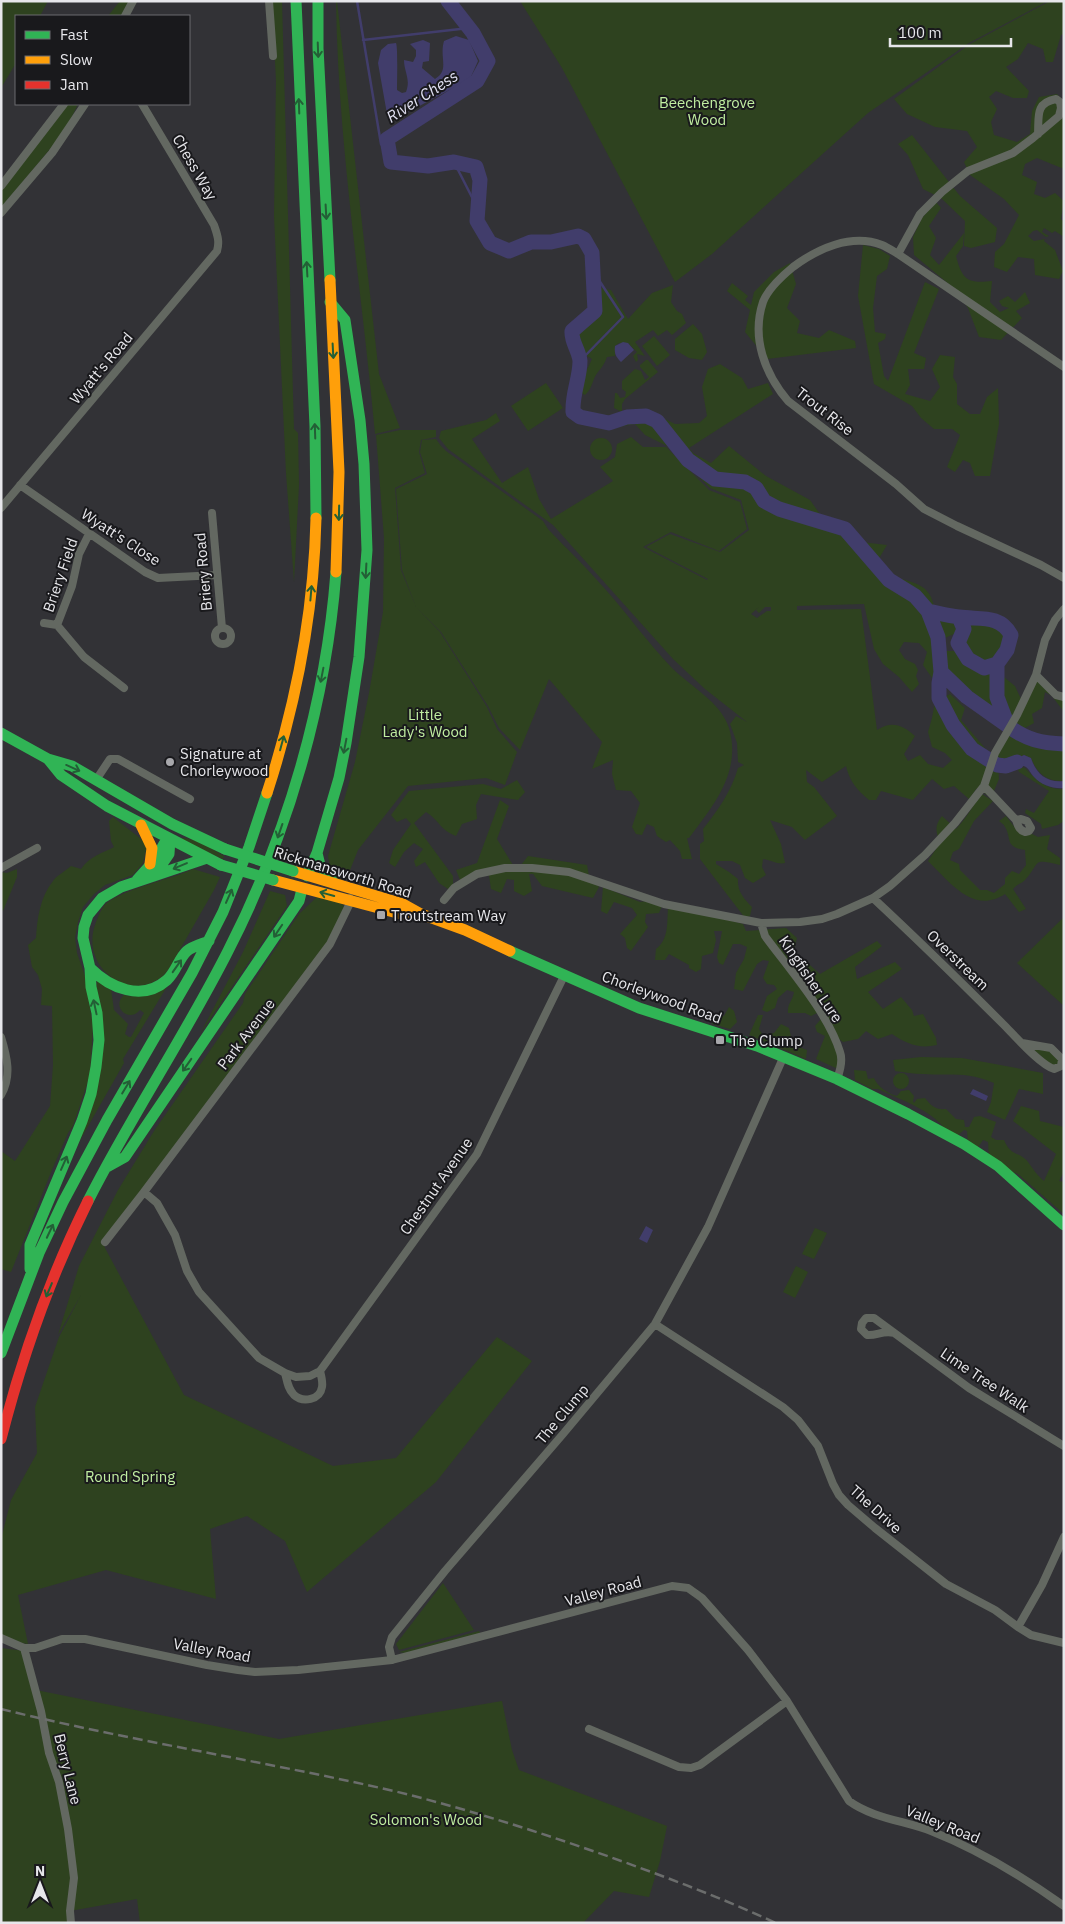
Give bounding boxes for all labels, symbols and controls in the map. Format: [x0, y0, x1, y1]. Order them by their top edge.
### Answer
legend [15, 15, 190, 105]
scale bar [890, 15, 1011, 47]
text: 100 m [898, 23, 942, 42]
text: Fast [60, 25, 88, 44]
one-way arrow [314, 42, 323, 58]
text: Slow [60, 50, 93, 69]
water label: River Chess [382, 65, 462, 127]
text: Jam [60, 75, 89, 94]
park label: Beechengrove Wood [659, 93, 755, 129]
one-way arrow [294, 99, 304, 115]
street label: Chess Way [169, 131, 222, 204]
one-way arrow [321, 204, 330, 220]
one-way arrow [302, 261, 311, 277]
street label: Wyatt's Road [65, 328, 137, 408]
one-way arrow [329, 343, 338, 359]
street label: Trout Rise [792, 383, 858, 439]
one-way arrow [310, 423, 319, 439]
street label: Wyatt's Close [78, 504, 164, 570]
one-way arrow [334, 505, 343, 521]
street label: Briery Road [190, 532, 216, 612]
street label: Briery Field [38, 535, 82, 615]
one-way arrow [362, 563, 371, 579]
one-way arrow [306, 586, 316, 602]
one-way arrow [316, 666, 326, 682]
park label: Little Lady's Wood [382, 705, 468, 741]
one-way arrow [278, 735, 287, 751]
one-way arrow [340, 738, 350, 754]
place label: Signature at Chorleywood [180, 744, 268, 780]
marker: Signature at Chorleywood [164, 756, 176, 768]
one-way arrow [65, 763, 80, 773]
one-way arrow [274, 823, 284, 839]
street label: Rickmansworth Road [272, 842, 414, 902]
one-way arrow [173, 861, 188, 871]
one-way arrow [225, 889, 235, 904]
one-way arrow [319, 889, 335, 898]
place label: Troutstream Way [391, 906, 506, 925]
marker: Troutstream Way [375, 909, 387, 921]
one-way arrow [273, 923, 283, 937]
street label: Overstream [923, 926, 993, 994]
street label: Kingfisher Lure [775, 932, 847, 1026]
one-way arrow [172, 959, 182, 973]
street label: Chorleywood Road [599, 966, 725, 1028]
street label: Park Avenue [213, 995, 279, 1073]
one-way arrow [90, 999, 100, 1015]
place label: The Clump [730, 1031, 803, 1050]
marker: The Clump [714, 1034, 726, 1046]
one-way arrow [182, 1058, 192, 1072]
one-way arrow [122, 1081, 132, 1095]
street label: Chestnut Avenue [395, 1134, 477, 1238]
one-way arrow [59, 1156, 69, 1171]
one-way arrow [46, 1224, 55, 1239]
one-way arrow [43, 1282, 53, 1297]
street label: Lime Tree Walk [937, 1343, 1033, 1417]
street label: The Clump [531, 1380, 593, 1448]
park label: Round Spring [85, 1467, 175, 1486]
street label: The Drive [846, 1481, 906, 1537]
street label: Valley Road [563, 1572, 643, 1610]
street label: Valley Road [172, 1634, 252, 1666]
street label: Berry Lane [50, 1732, 86, 1806]
street label: Valley Road [903, 1800, 983, 1848]
park label: Solomon's Wood [370, 1810, 482, 1829]
north arrow [15, 1859, 65, 1909]
text: N [35, 1862, 45, 1880]

